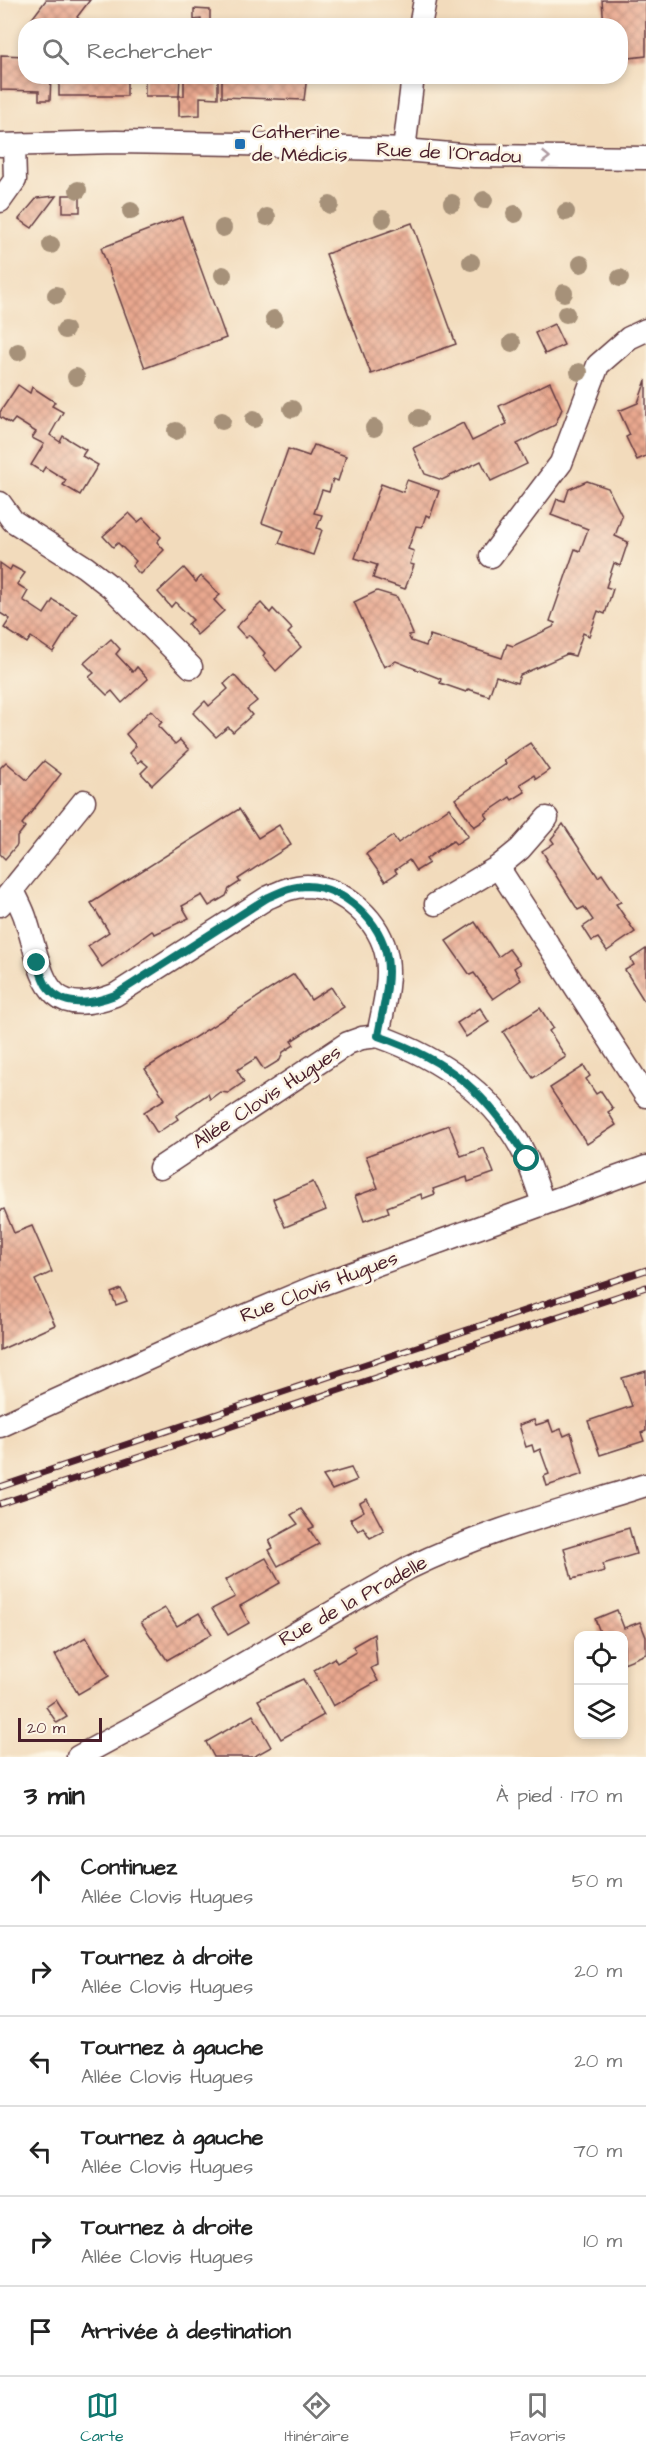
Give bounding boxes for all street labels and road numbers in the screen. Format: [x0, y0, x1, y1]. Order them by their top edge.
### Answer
street label: Rue de l'Oradou [376, 135, 522, 171]
street label: Allée Clovis Hugues [187, 1038, 347, 1157]
street label: Rue Clovis Hugues [236, 1244, 402, 1331]
street label: Rue de la Pradelle [274, 1548, 432, 1653]

